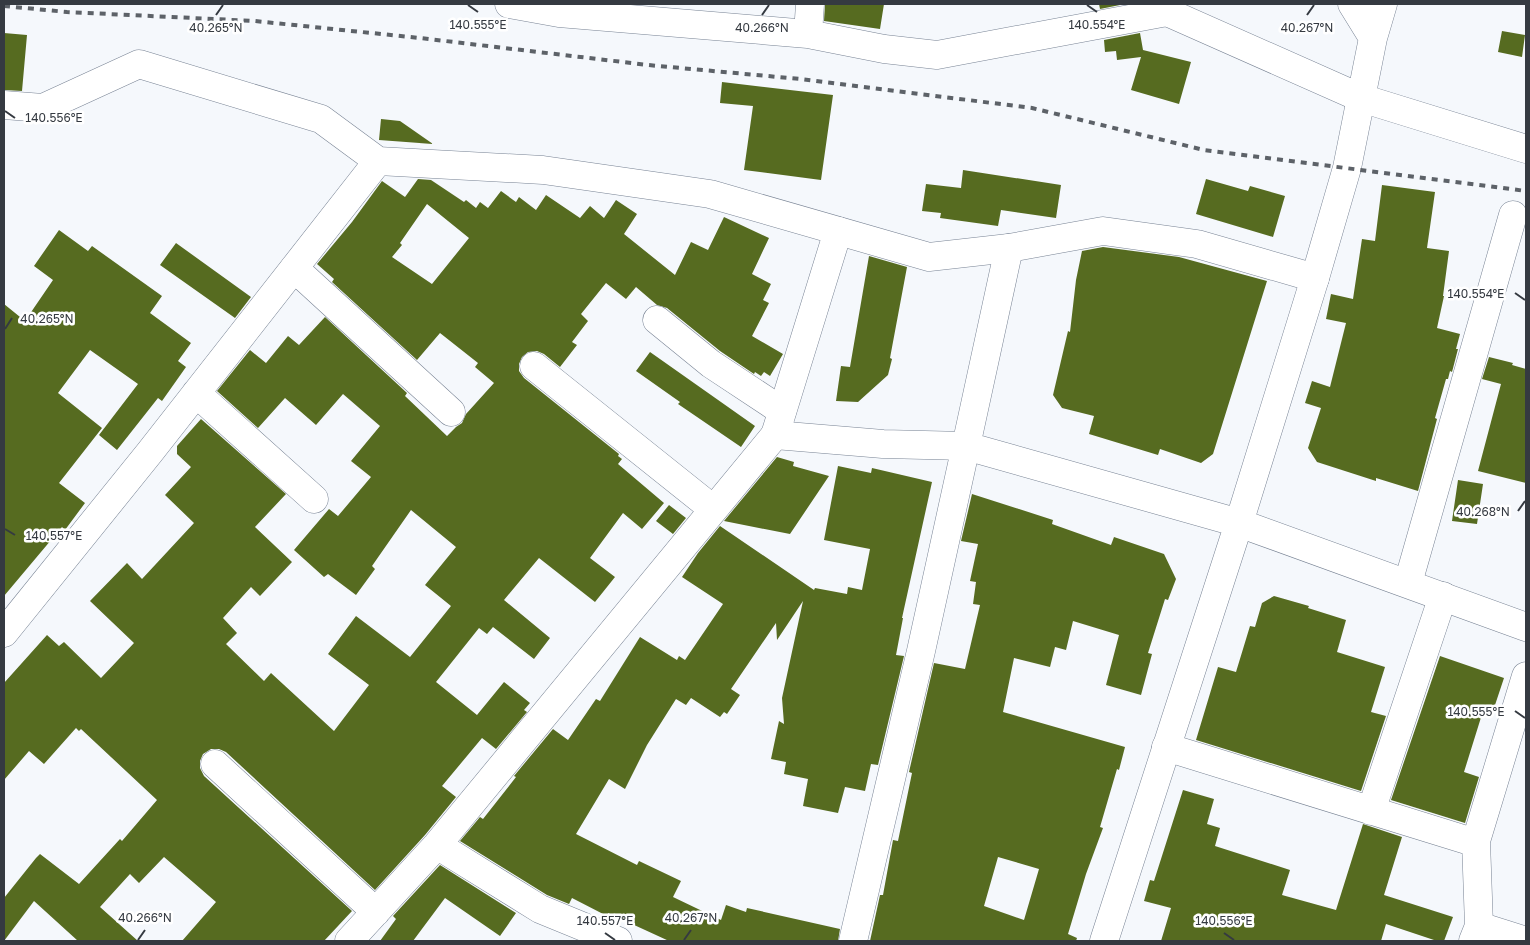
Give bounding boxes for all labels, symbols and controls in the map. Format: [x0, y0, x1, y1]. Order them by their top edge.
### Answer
text: 140.555°E [449, 17, 507, 32]
text: 140.554°E [1069, 17, 1125, 32]
text: 40.265°N [189, 20, 243, 35]
text: 40.266°N [735, 20, 789, 35]
text: 40.267°N [1281, 20, 1333, 35]
text: 140.556°E [25, 110, 83, 125]
text: 140.554°E [1448, 286, 1504, 301]
text: 40.265°N [20, 311, 74, 326]
text: 40.268°N [1456, 504, 1510, 519]
text: 140.557°E [26, 528, 82, 543]
text: 140.555°E [1447, 704, 1505, 719]
text: 40.266°N [118, 910, 172, 925]
text: 40.267°N [665, 910, 717, 925]
text: 140.557°E [577, 913, 633, 928]
text: 140.556°E [1195, 913, 1253, 928]

